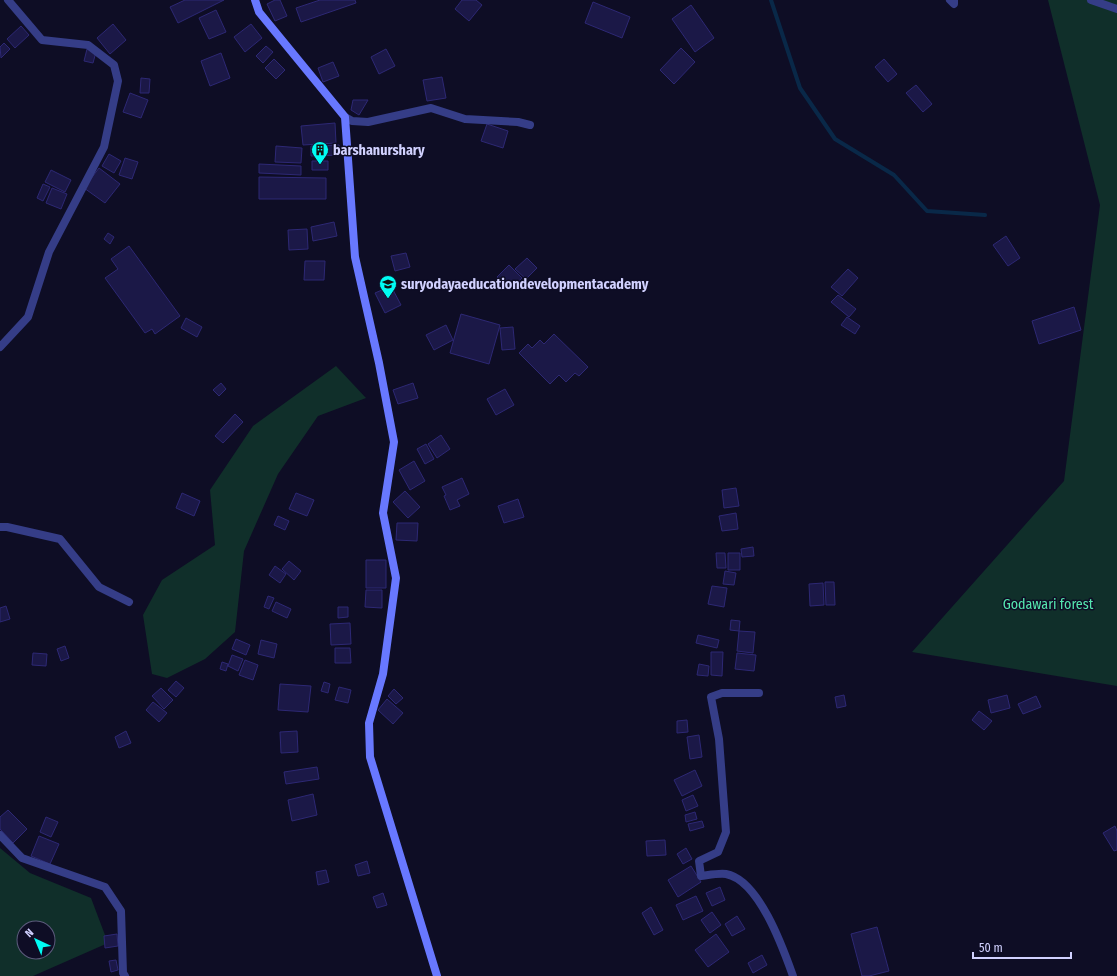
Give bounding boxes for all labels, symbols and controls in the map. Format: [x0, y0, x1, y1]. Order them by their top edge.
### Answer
building icon: barshanurshary [310, 140, 330, 165]
place label: barshanurshary [333, 142, 425, 159]
school or university icon: suryodayaeducationdevelopmentacademy [378, 274, 398, 299]
place label: suryodayaeducationdevelopmentacademy [401, 276, 649, 293]
park label: Godawari forest [1003, 596, 1094, 613]
north arrow [16, 920, 56, 960]
text: N [23, 926, 36, 940]
scale bar [973, 934, 1071, 960]
text: 50 m [979, 941, 1003, 955]

